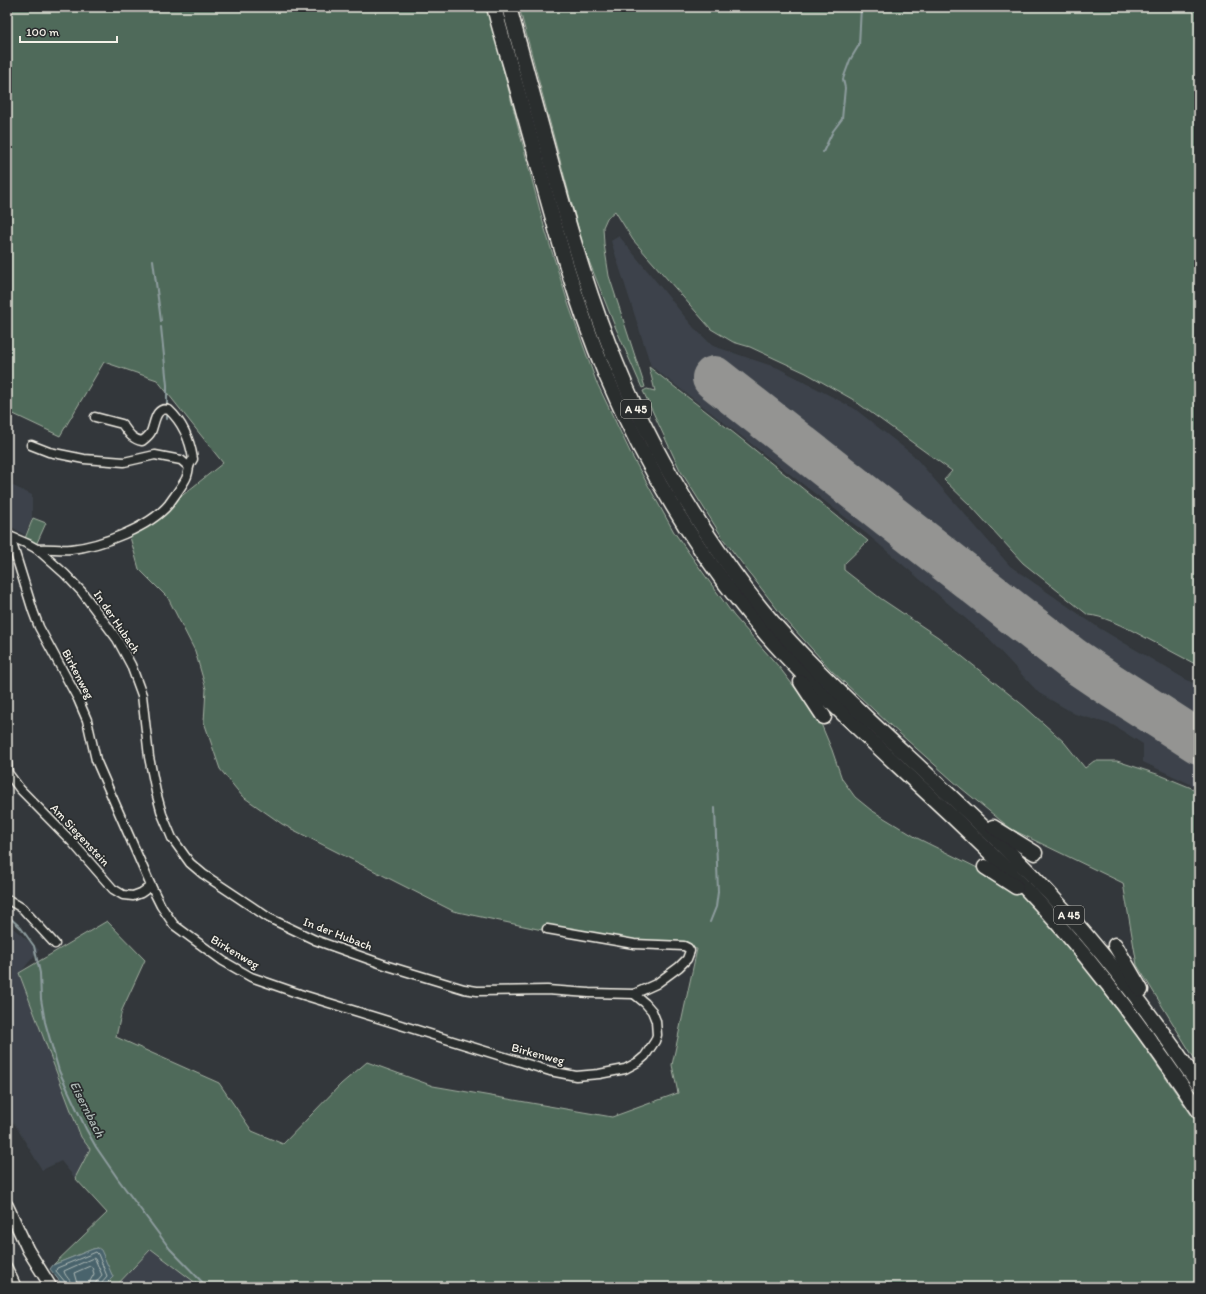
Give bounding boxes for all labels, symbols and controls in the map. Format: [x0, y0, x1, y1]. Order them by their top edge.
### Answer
scale bar [20, 18, 117, 44]
text: 100 m [26, 25, 59, 39]
road number: A 45 [621, 400, 651, 418]
street label: In der Hubach [91, 588, 143, 657]
street label: Birkenweg [59, 647, 97, 702]
street label: Am Siegenstein [48, 801, 113, 869]
road number: A 45 [1054, 906, 1084, 924]
street label: In der Hubach [302, 914, 375, 954]
street label: Birkenweg [208, 932, 263, 972]
street label: Birkenweg [510, 1040, 567, 1068]
water label: Eisernbach [67, 1079, 108, 1140]

